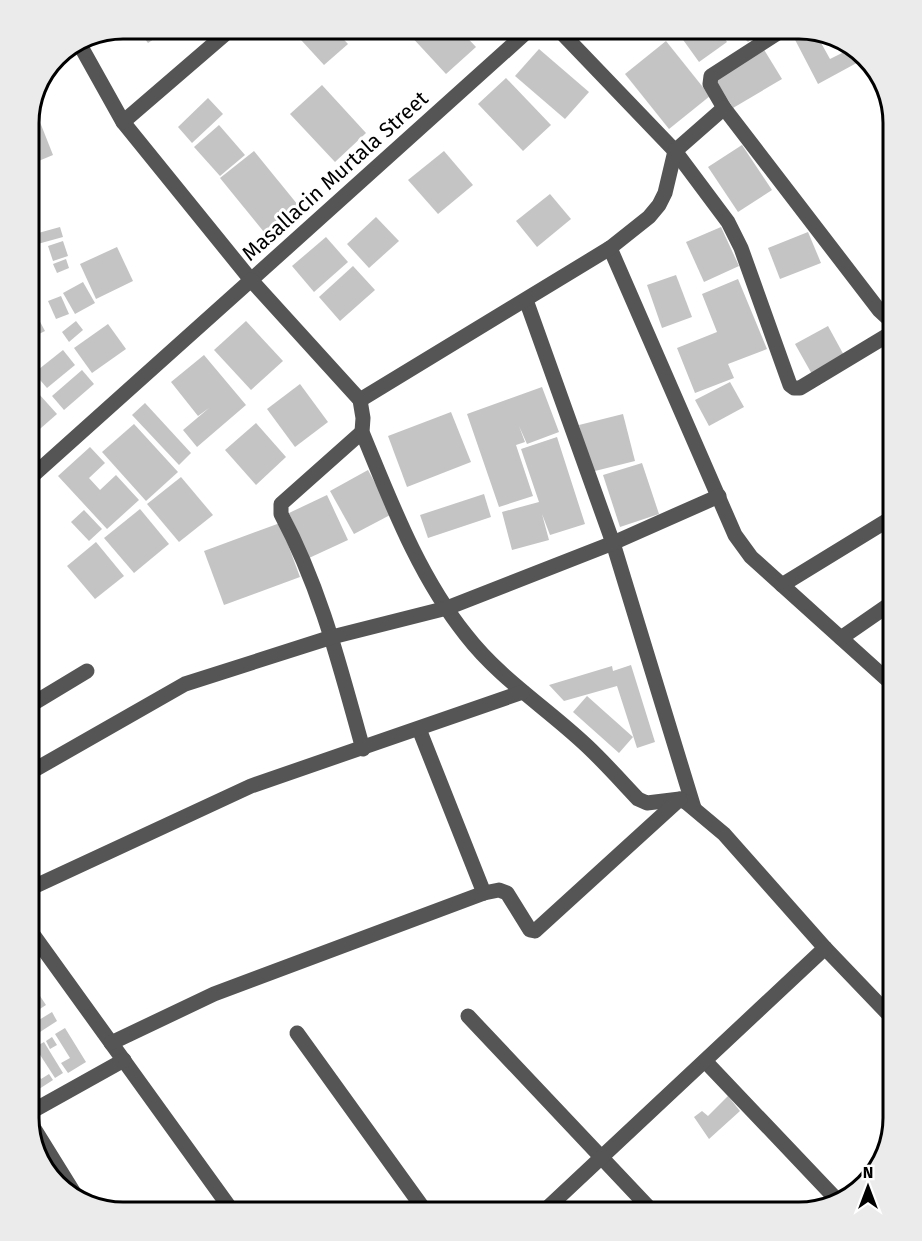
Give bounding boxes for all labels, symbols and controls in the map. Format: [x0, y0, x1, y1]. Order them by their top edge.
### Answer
street label: Masallacin Murtala Street [237, 85, 434, 266]
north arrow [838, 1157, 898, 1217]
text: N [863, 1163, 873, 1182]

